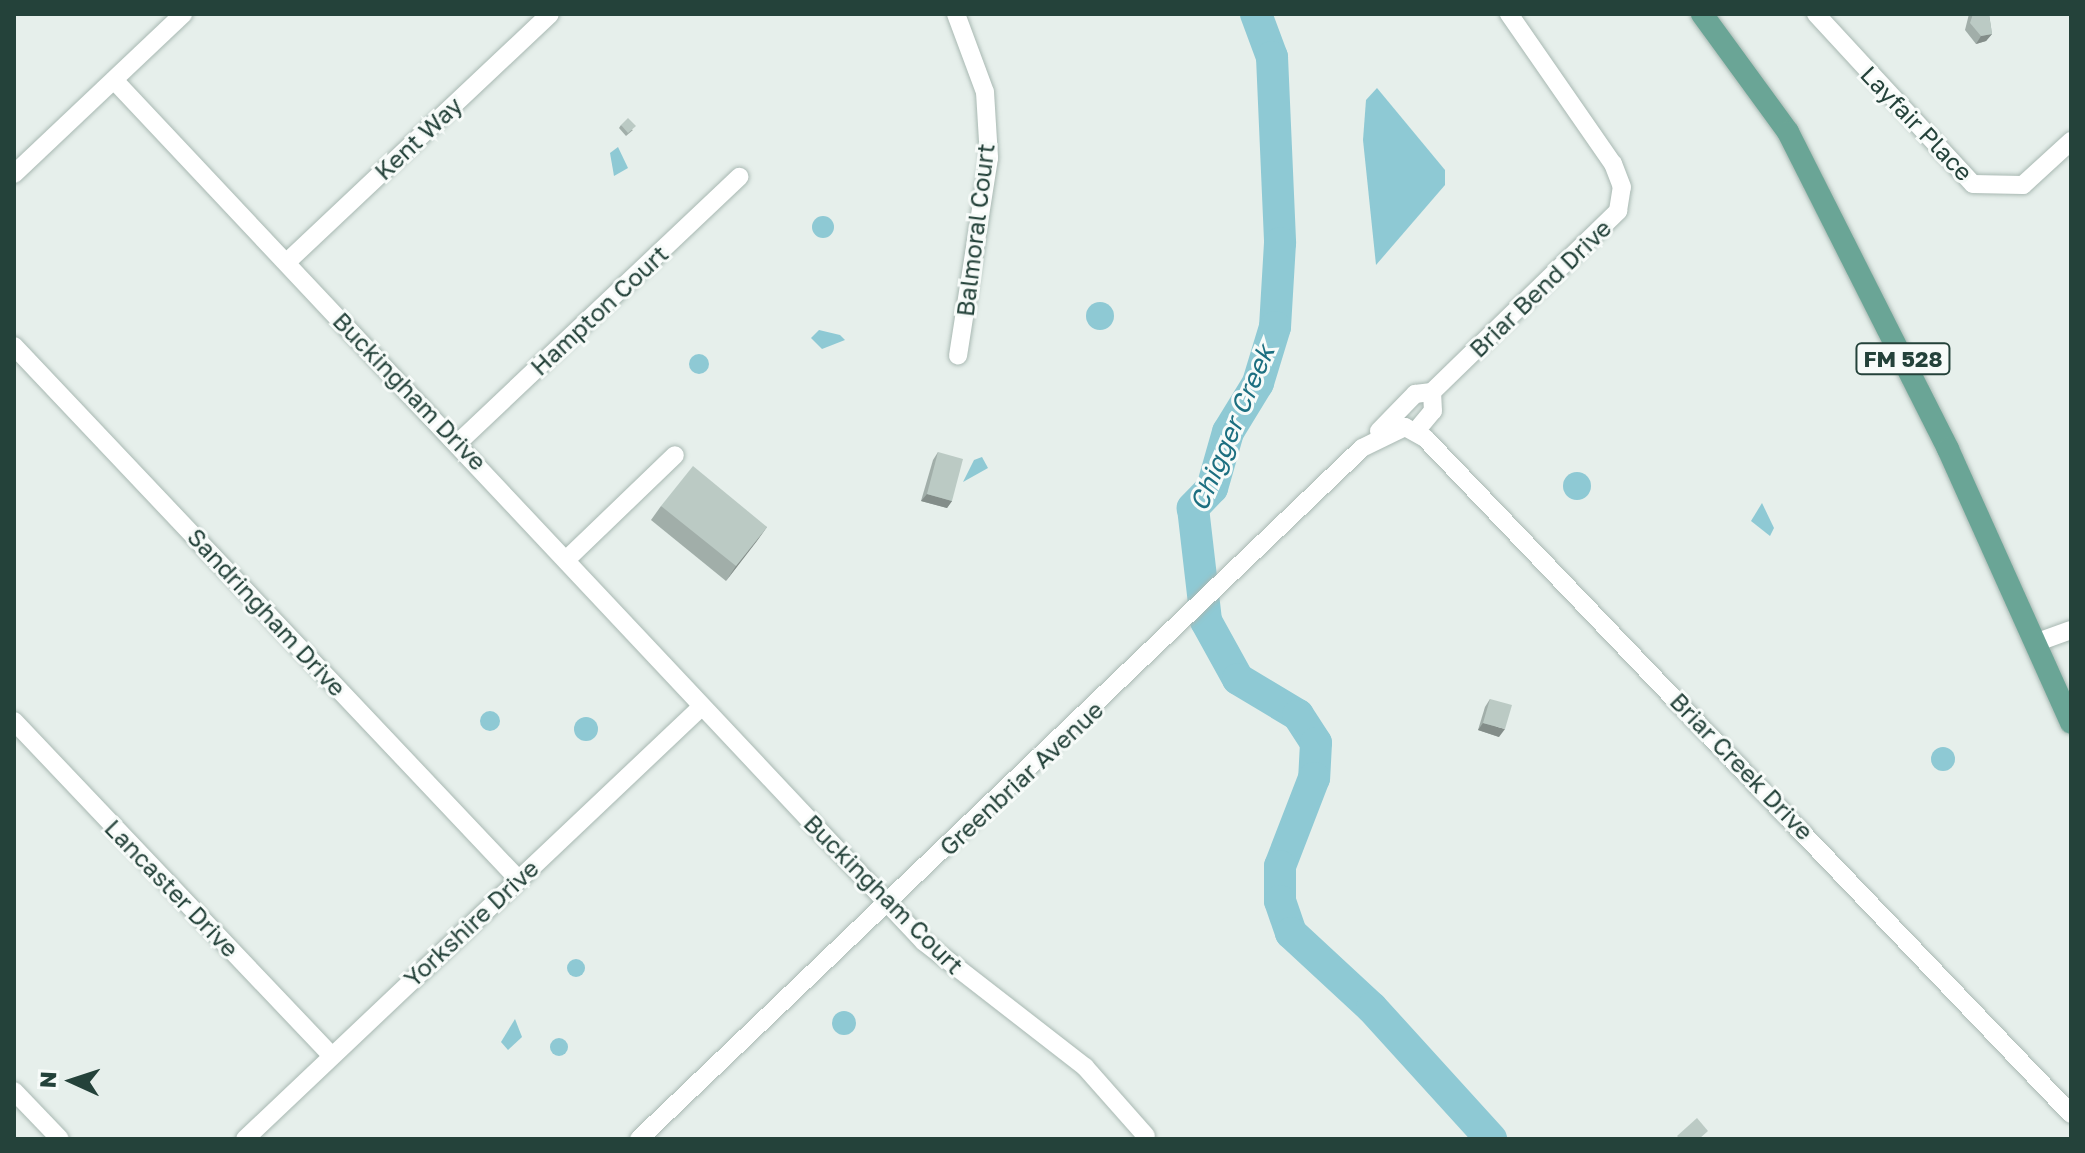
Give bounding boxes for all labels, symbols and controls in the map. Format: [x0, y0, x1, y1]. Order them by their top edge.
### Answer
street label: Layfair Place [1855, 60, 1979, 186]
street label: Kent Way [368, 90, 468, 186]
street label: Balmoral Court [950, 142, 1000, 318]
street label: Briar Bend Drive [1463, 213, 1617, 363]
street label: Hampton Court [524, 239, 674, 381]
street label: Buckingham Drive [327, 306, 493, 476]
water label: Chigger Creek [1183, 341, 1281, 515]
road number: FM 528 [1855, 341, 1951, 377]
street label: Sandringham Drive [182, 522, 352, 702]
street label: Briar Creek Drive [1665, 687, 1819, 845]
street label: Greenbriar Avenue [933, 695, 1109, 861]
street label: Buckingham Court [798, 808, 970, 980]
street label: Lancaster Drive [99, 813, 245, 963]
street label: Yorkshire Drive [398, 853, 544, 993]
north arrow [32, 1041, 112, 1121]
text: N [34, 1071, 61, 1089]

